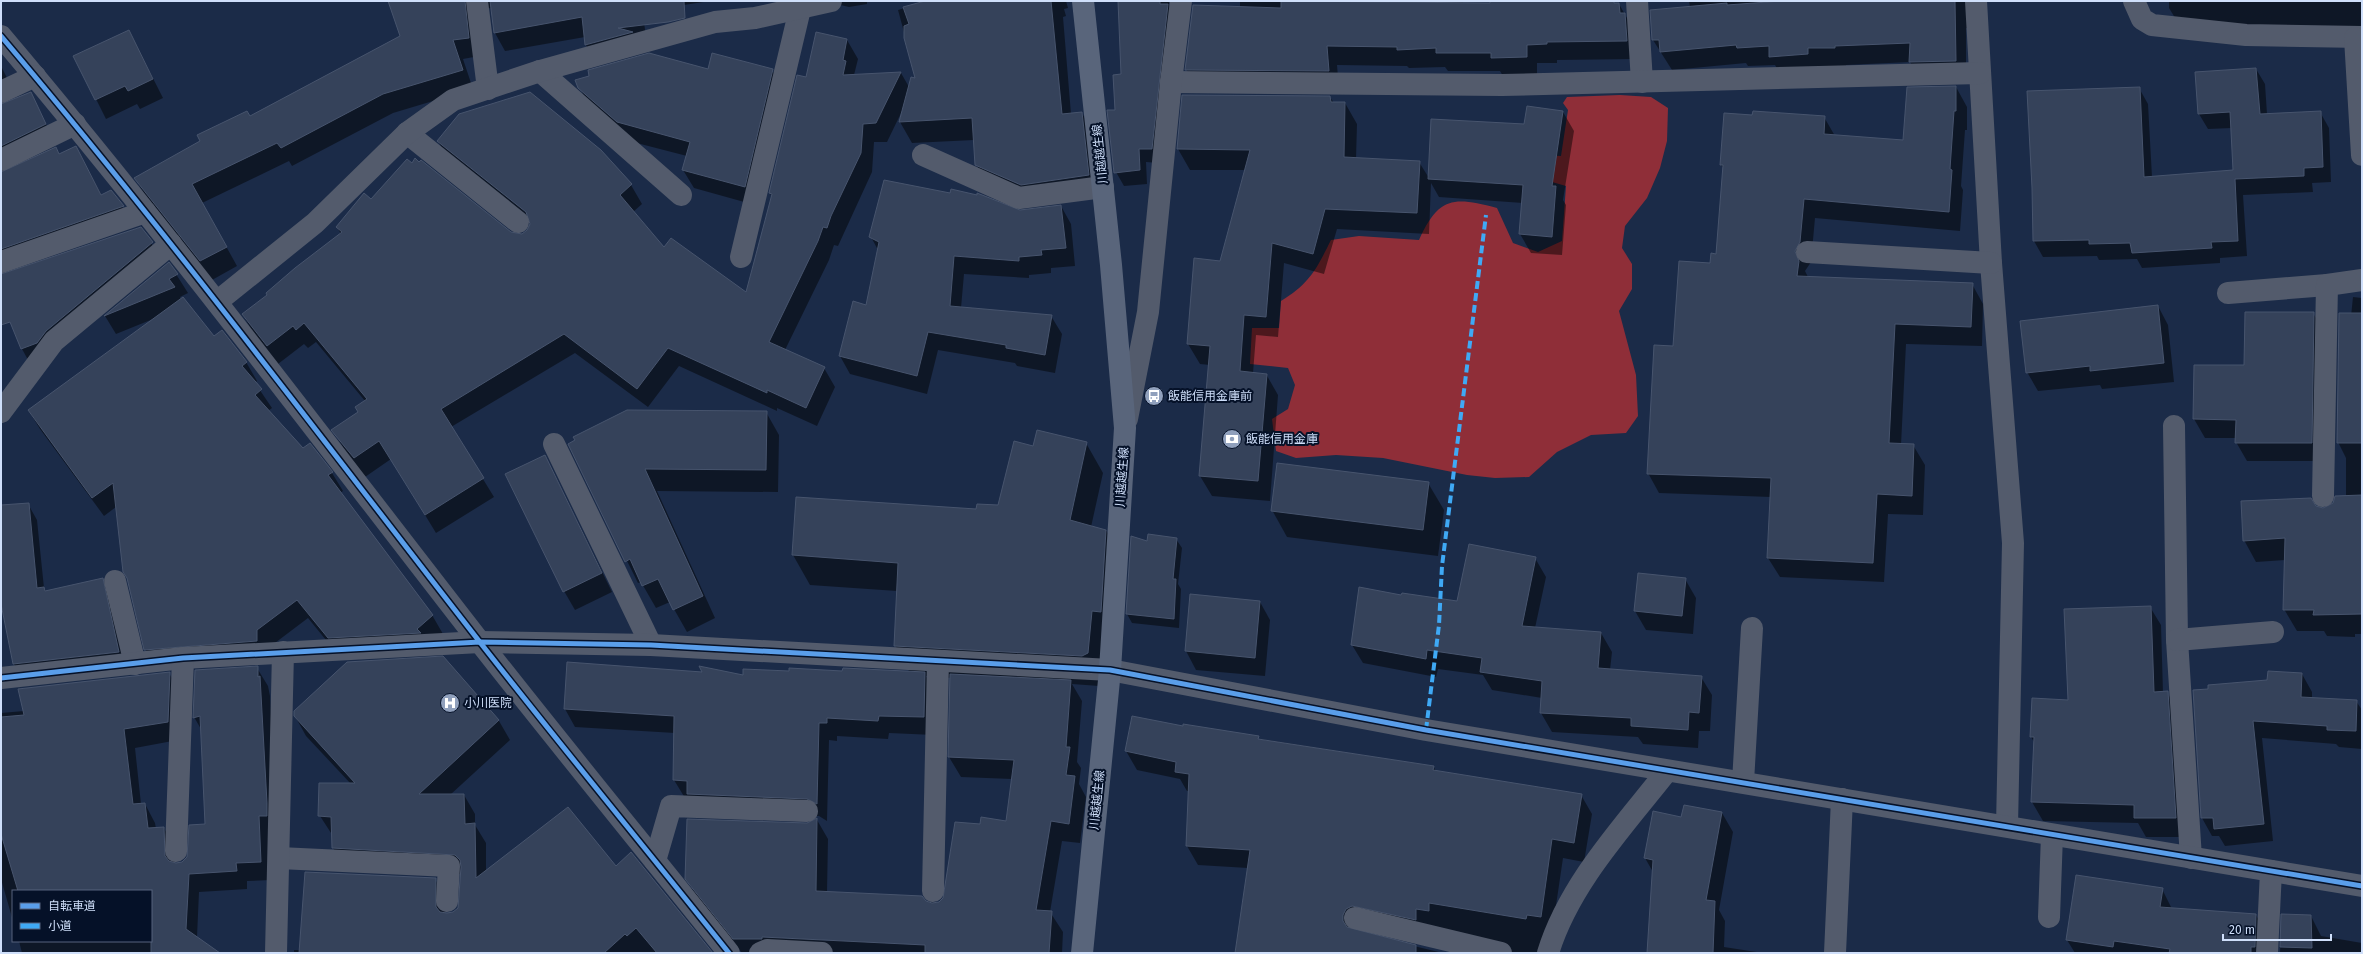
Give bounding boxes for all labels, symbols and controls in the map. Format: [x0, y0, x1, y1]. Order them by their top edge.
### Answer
street label: 川越越生線 [1090, 123, 1110, 185]
bus stop icon: 飯能信用金庫前 [1143, 385, 1165, 407]
place label: 飯能信用金庫前 [1168, 389, 1252, 403]
bank icon: 飯能信用金庫 [1221, 428, 1243, 450]
place label: 飯能信用金庫 [1246, 432, 1318, 446]
street label: 川越越生線 [1113, 447, 1131, 507]
hospital icon: 小川医院 [439, 692, 461, 714]
place label: 小川医院 [464, 696, 512, 710]
street label: 川越越生線 [1087, 769, 1107, 831]
legend [12, 890, 152, 942]
text: 自転車道 [48, 899, 96, 913]
scale bar [2223, 916, 2331, 942]
text: 小道 [48, 919, 72, 933]
text: 20 m [2229, 923, 2255, 937]

